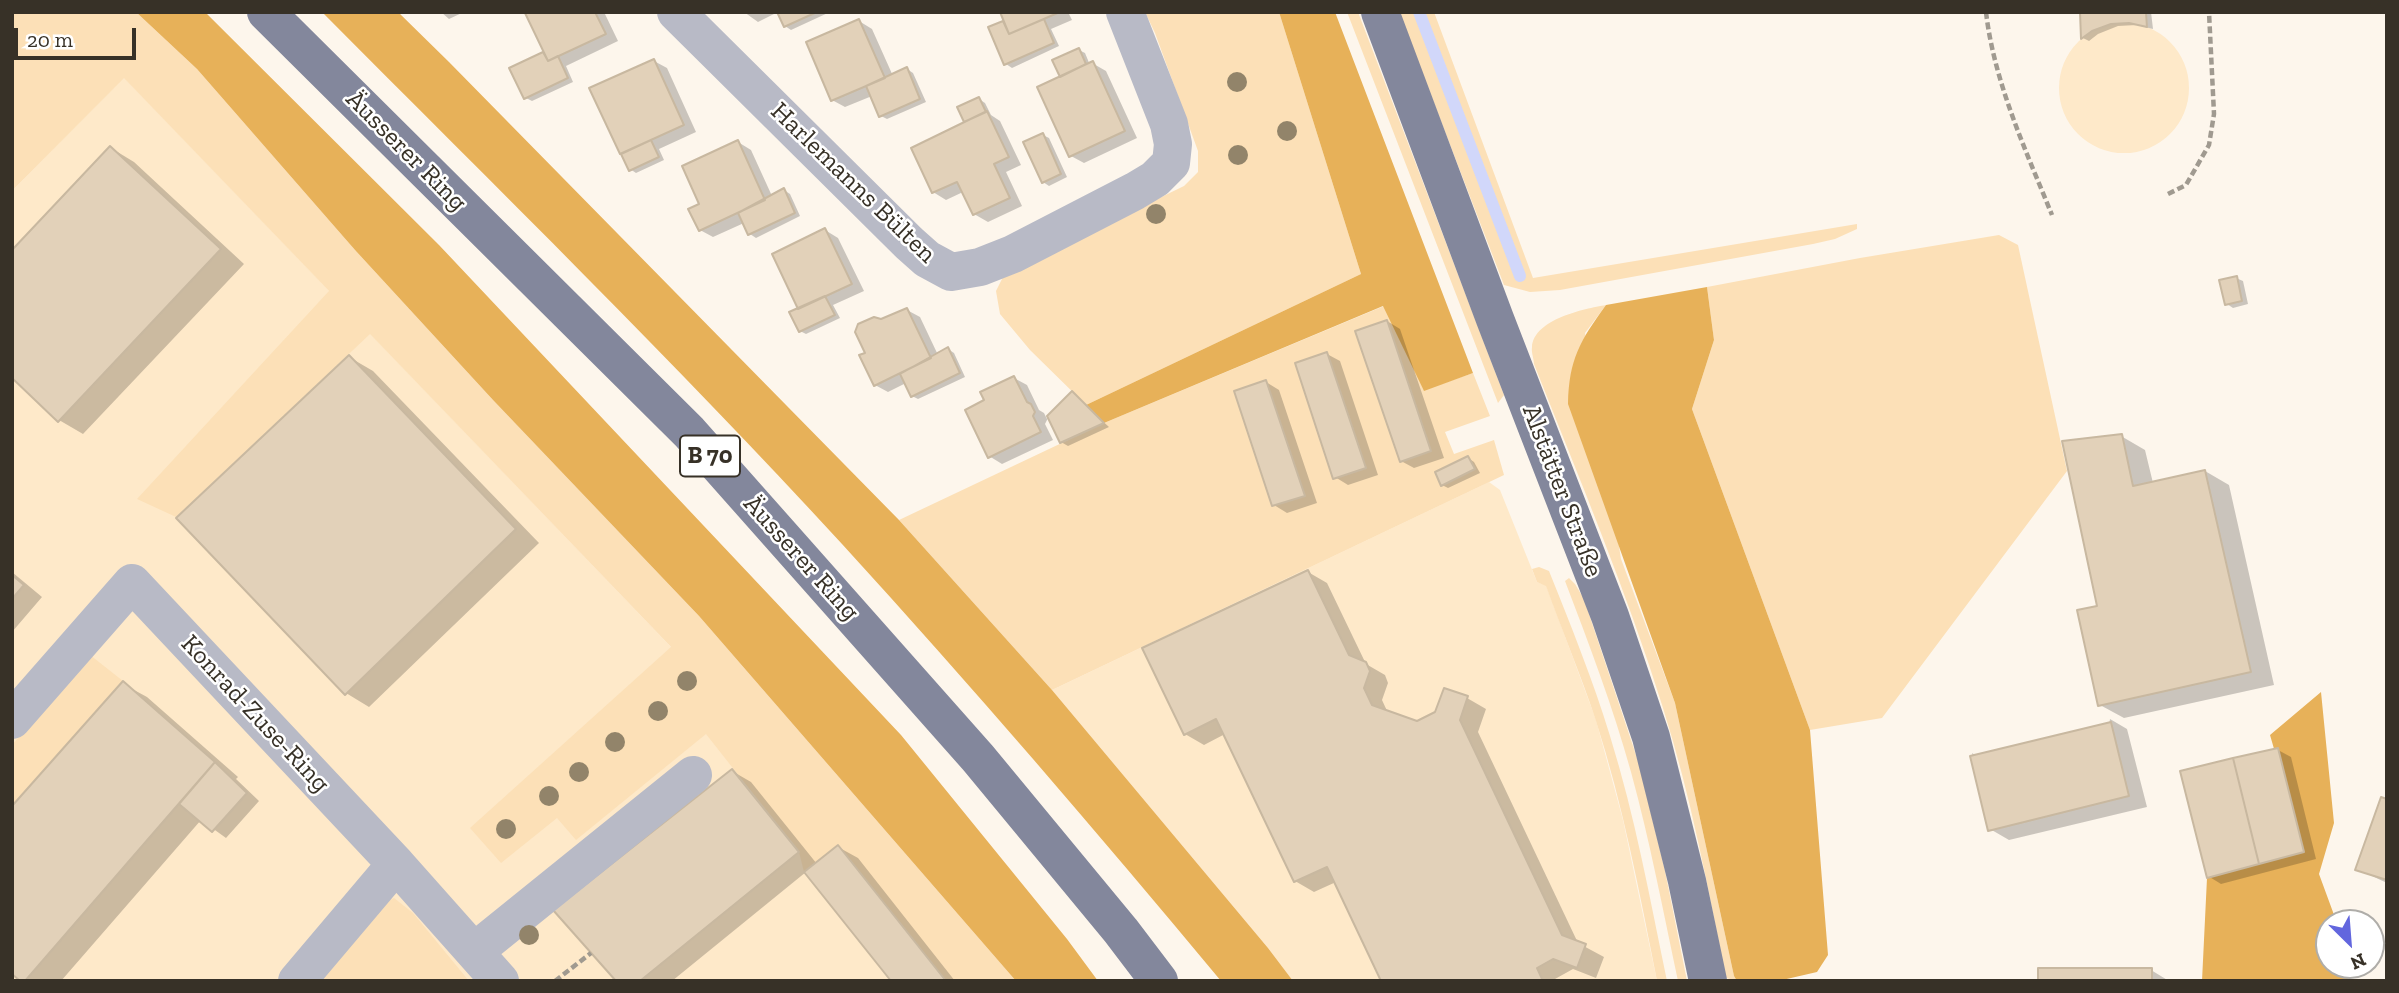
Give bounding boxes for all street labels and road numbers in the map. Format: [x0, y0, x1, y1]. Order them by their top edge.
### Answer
street label: Äusserer Ring [339, 84, 473, 218]
street label: Harlemanns Bülten [764, 96, 942, 270]
street label: Alstätter Straße [1515, 401, 1609, 581]
road number: B 70 [680, 435, 740, 476]
street label: Äusserer Ring [736, 489, 866, 627]
street label: Konrad-Zuse-Ring [174, 629, 336, 799]

